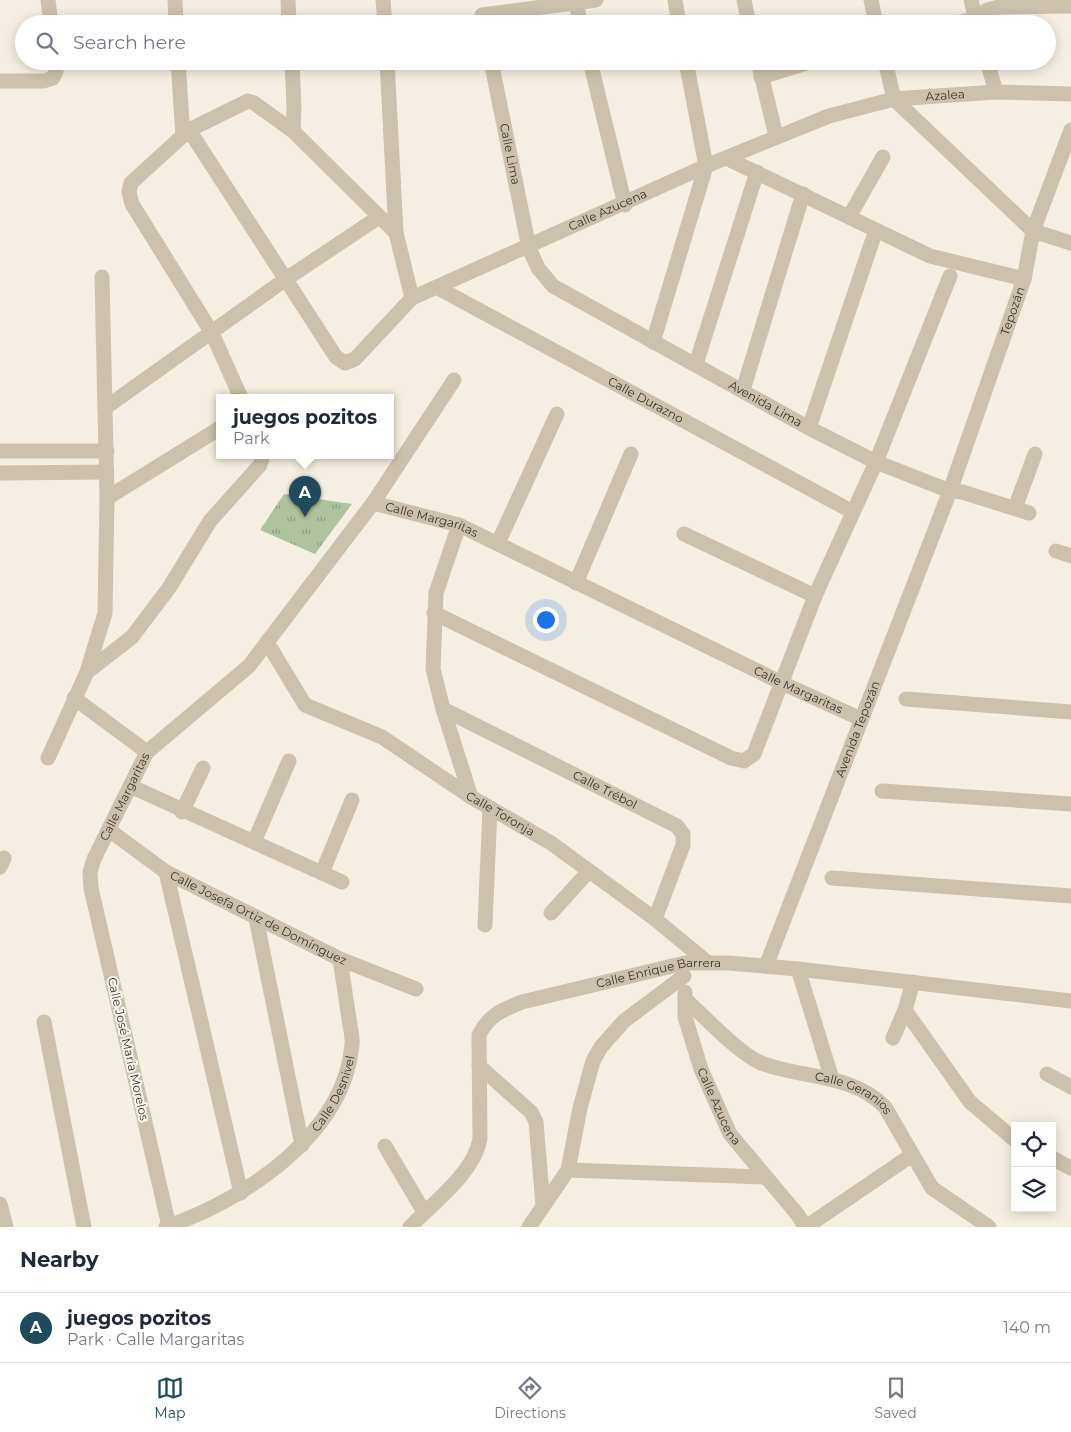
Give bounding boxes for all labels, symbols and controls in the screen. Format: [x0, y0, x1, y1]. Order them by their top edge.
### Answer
search box [15, 15, 1056, 70]
icon: search [33, 29, 61, 57]
text: Search here [73, 31, 186, 54]
street label: Azalea [925, 86, 965, 104]
street label: Calle Lima [497, 122, 524, 186]
street label: Calle Azucena [566, 186, 649, 234]
street label: Tepozán [997, 285, 1028, 337]
street label: Calle Durazno [606, 373, 686, 426]
street label: Avenida Lima [726, 377, 805, 430]
popup [216, 394, 394, 459]
text: juegos pozitos [233, 406, 377, 429]
text: Park [233, 429, 270, 448]
pin: A [289, 476, 321, 517]
street label: Calle Margaritas [384, 498, 481, 540]
your location [533, 607, 559, 633]
street label: Calle Margaritas [751, 662, 845, 717]
street label: Avenida Tepozán [832, 679, 883, 779]
street label: Calle Margaritas [96, 750, 153, 843]
street label: Calle Trébol [570, 767, 640, 812]
street label: Calle Toronja [463, 788, 538, 839]
street label: Calle Josefa Ortiz de Domínguez [168, 867, 349, 968]
street label: Calle Enrique Barrera [594, 955, 721, 991]
street label: Calle José María Morelos [105, 976, 152, 1122]
street label: Calle Desnivel [308, 1054, 357, 1135]
street label: Calle Azucena [694, 1065, 744, 1148]
street label: Calle Geranios [814, 1068, 896, 1117]
map controls [1011, 1122, 1056, 1212]
button: locate [1011, 1122, 1056, 1167]
button: layers [1011, 1167, 1056, 1212]
text: Nearby [20, 1247, 99, 1272]
text: juegos pozitos [67, 1307, 211, 1330]
text: A [30, 1318, 42, 1337]
text: 140 m [1003, 1318, 1051, 1337]
text: Park · Calle Margaritas [67, 1330, 244, 1349]
tab: Map [154, 1374, 185, 1422]
tab: Directions [494, 1374, 566, 1422]
tab: Saved [875, 1374, 917, 1422]

